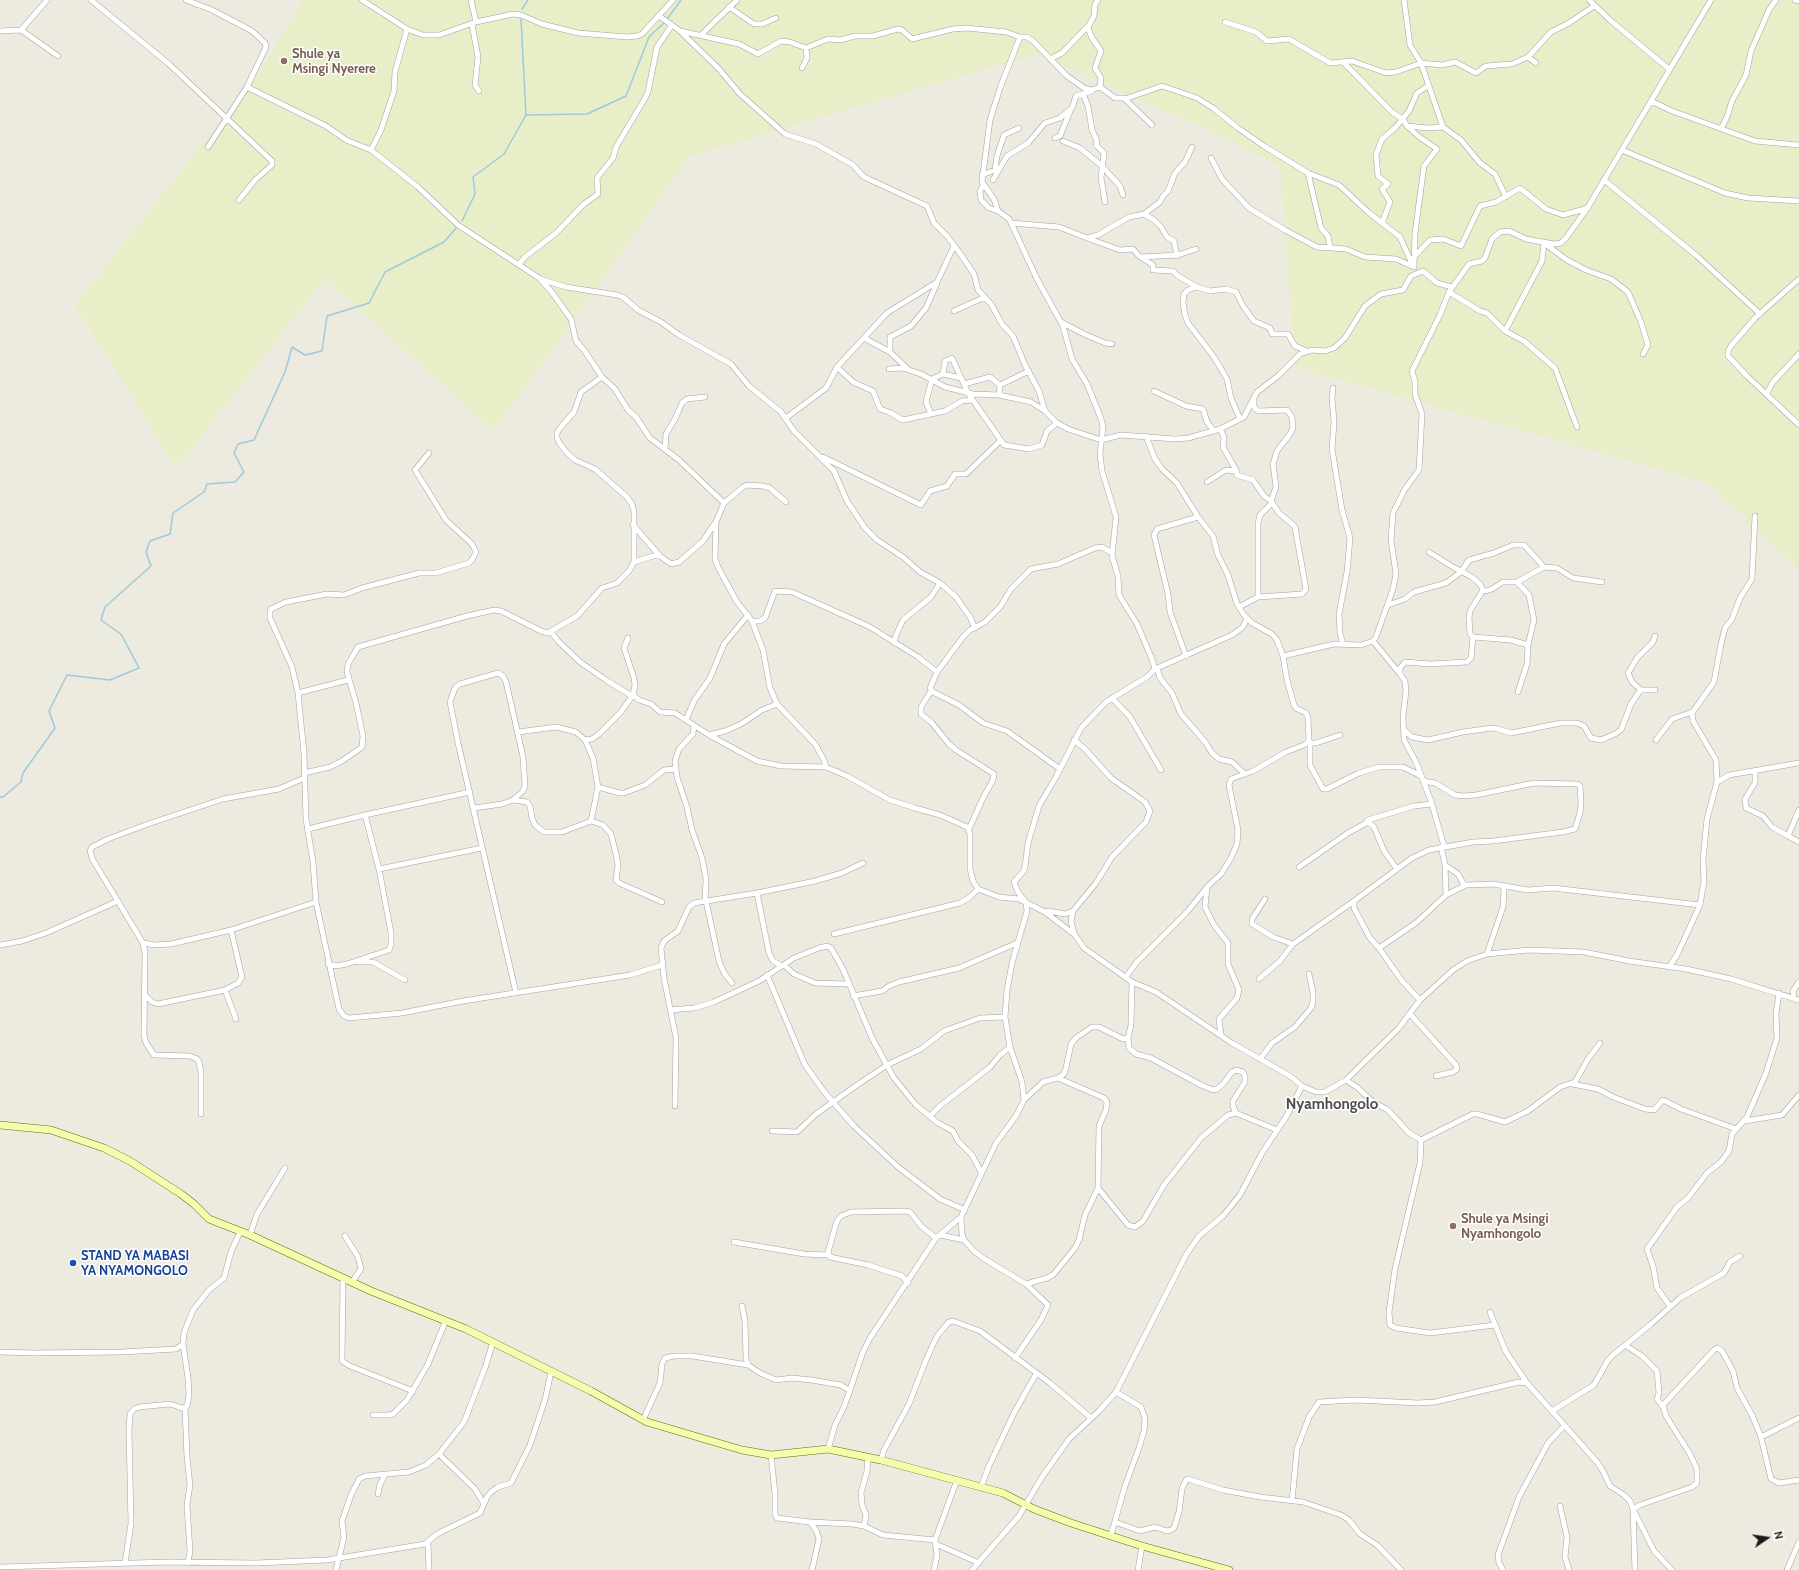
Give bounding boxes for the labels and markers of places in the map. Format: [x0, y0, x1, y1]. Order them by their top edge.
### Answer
place label: Shule ya Msingi Nyerere [292, 46, 376, 77]
marker: Shule ya Msingi Nyerere [279, 56, 289, 66]
place label: Shule ya Msingi Nyamhongolo [1461, 1211, 1549, 1242]
marker: Shule ya Msingi Nyamhongolo [1448, 1221, 1458, 1231]
place label: STAND YA MABASI YA NYAMONGOLO [81, 1248, 189, 1279]
marker: STAND YA MABASI YA NYAMONGOLO [68, 1258, 78, 1268]

